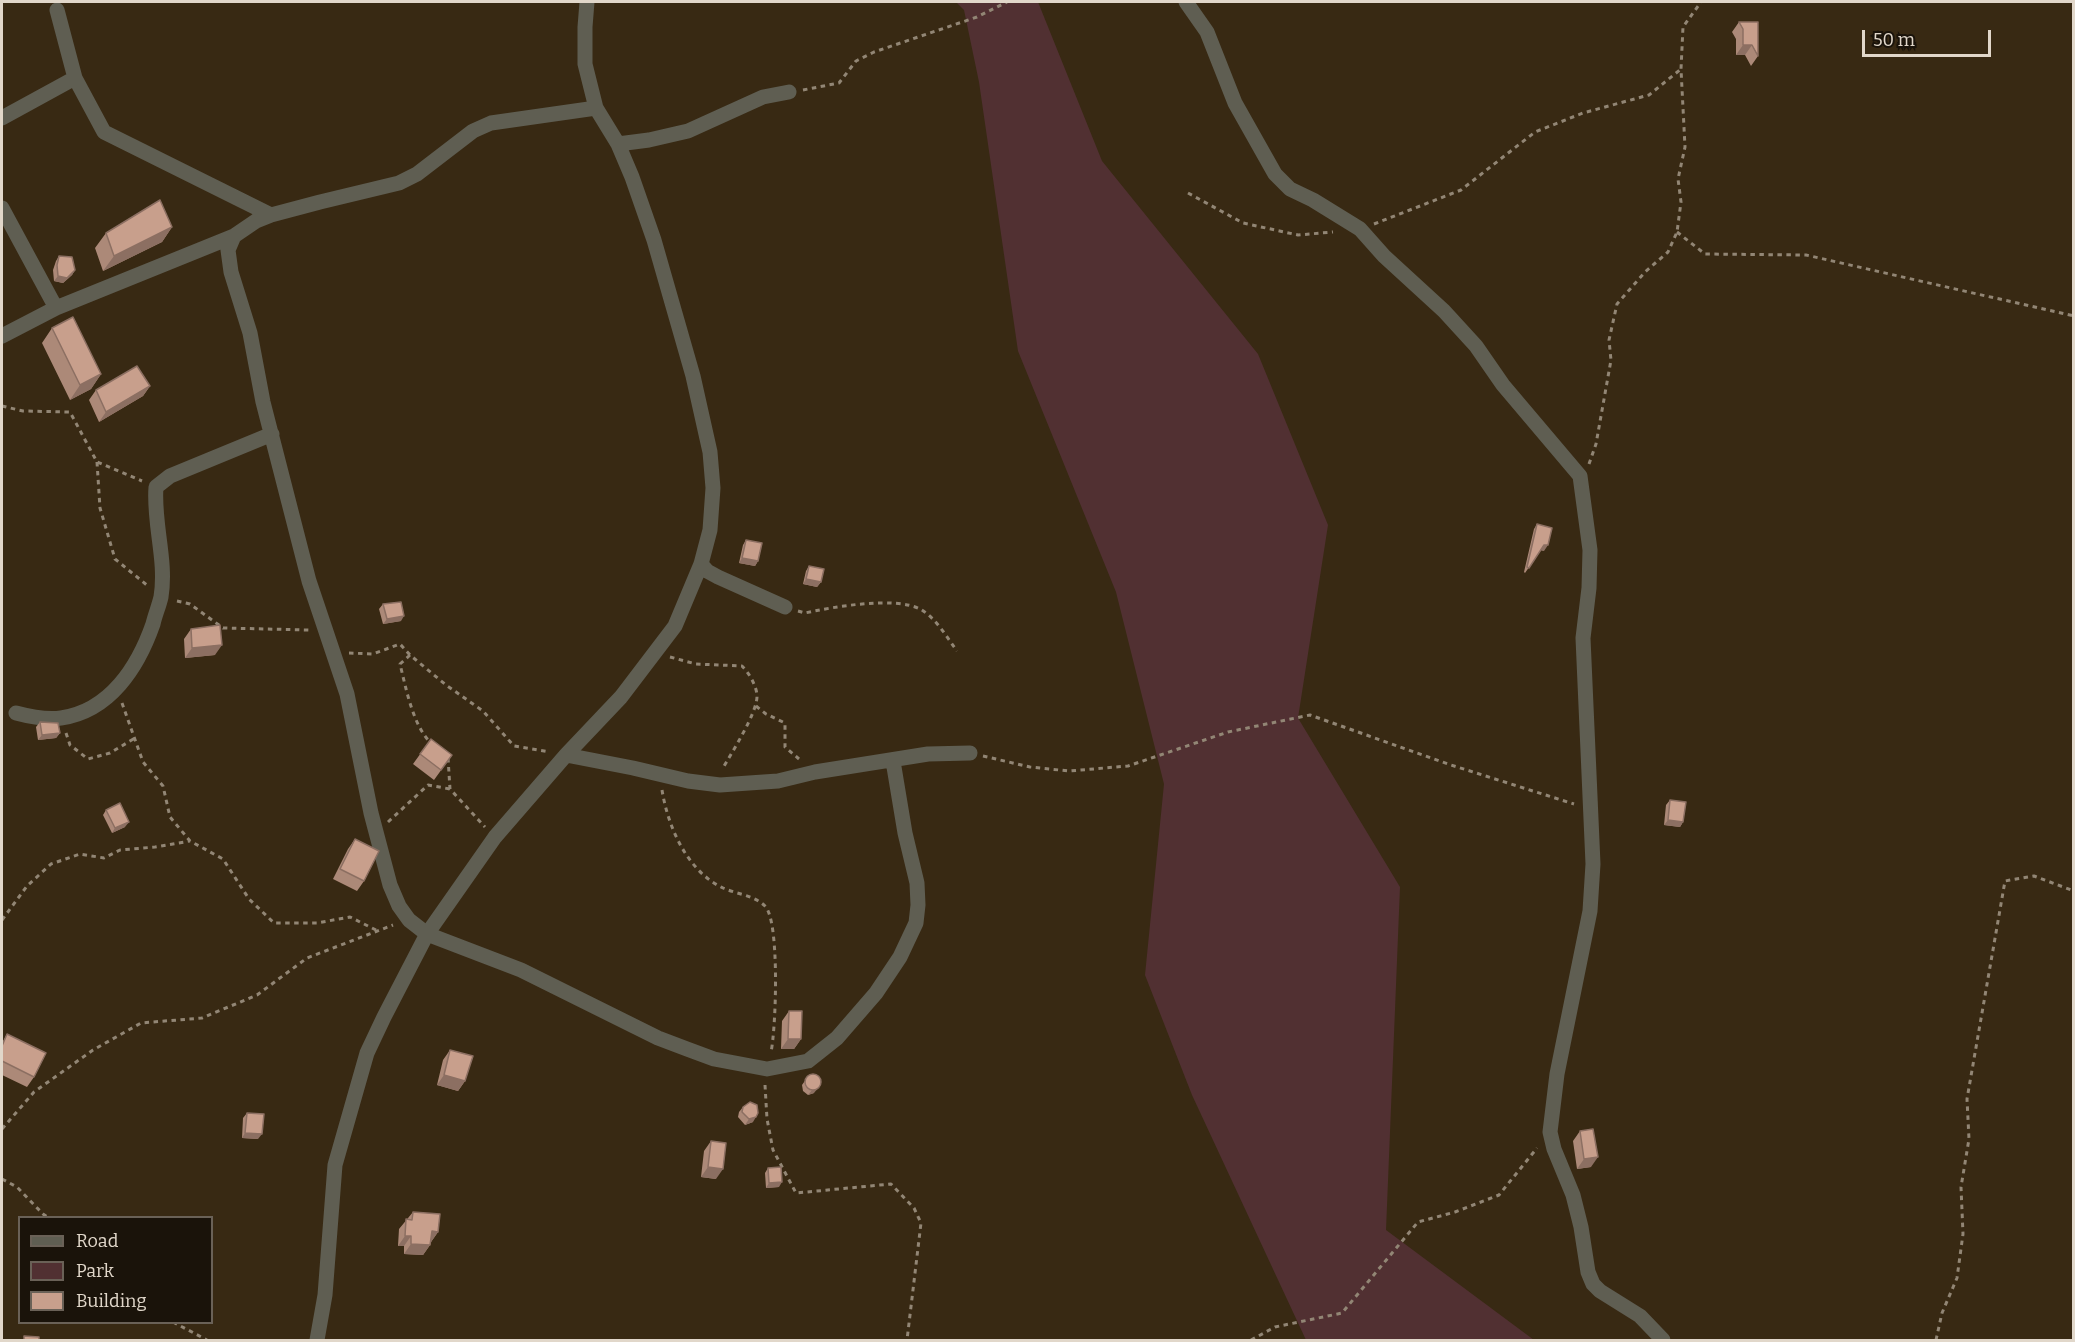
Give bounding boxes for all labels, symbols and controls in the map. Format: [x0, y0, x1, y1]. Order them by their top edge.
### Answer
scale bar [1865, 18, 1994, 56]
text: 50 m [1873, 29, 1915, 51]
legend [18, 1216, 213, 1324]
text: Road [76, 1230, 118, 1252]
text: Park [76, 1260, 114, 1282]
text: Building [76, 1290, 147, 1312]

